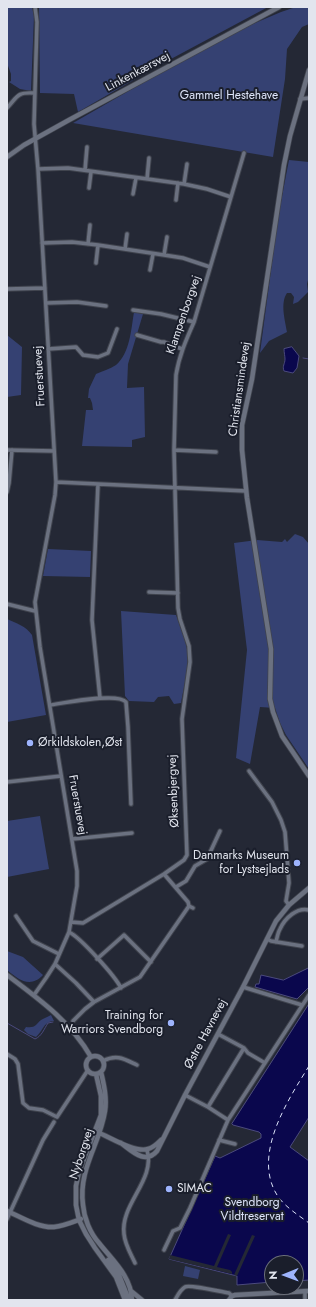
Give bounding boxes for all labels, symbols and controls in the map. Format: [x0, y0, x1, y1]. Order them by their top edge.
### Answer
street label: Linkenkærsvej [103, 49, 173, 95]
park label: Gammel Hestehave [180, 89, 278, 103]
street label: Klampenborgvej [164, 274, 204, 356]
street label: Christiansmindevej [226, 341, 254, 437]
street label: Fruerstuevej [31, 345, 49, 407]
place label: Ørkildskolen,Øst [38, 736, 122, 750]
marker: Ørkildskolen,Øst [25, 738, 35, 748]
street label: Øksenbjergvej [166, 754, 182, 828]
street label: Fruerstuevej [65, 774, 89, 836]
place label: Danmarks Museum for Lystsejlads [193, 849, 289, 877]
marker: Danmarks Museum for Lystsejlads [292, 858, 302, 868]
street label: Østre Havnevej [182, 997, 230, 1071]
place label: Training for Warriors Svendborg [61, 1009, 163, 1037]
marker: Training for Warriors Svendborg [166, 1018, 176, 1028]
street label: Nyborgvej [67, 1127, 97, 1181]
place label: SIMAC [177, 1182, 212, 1196]
marker: SIMAC [164, 1184, 174, 1194]
park label: Svendborg Vildtreservat [220, 1196, 284, 1224]
north arrow [264, 1255, 304, 1295]
text: N [265, 1271, 281, 1280]

